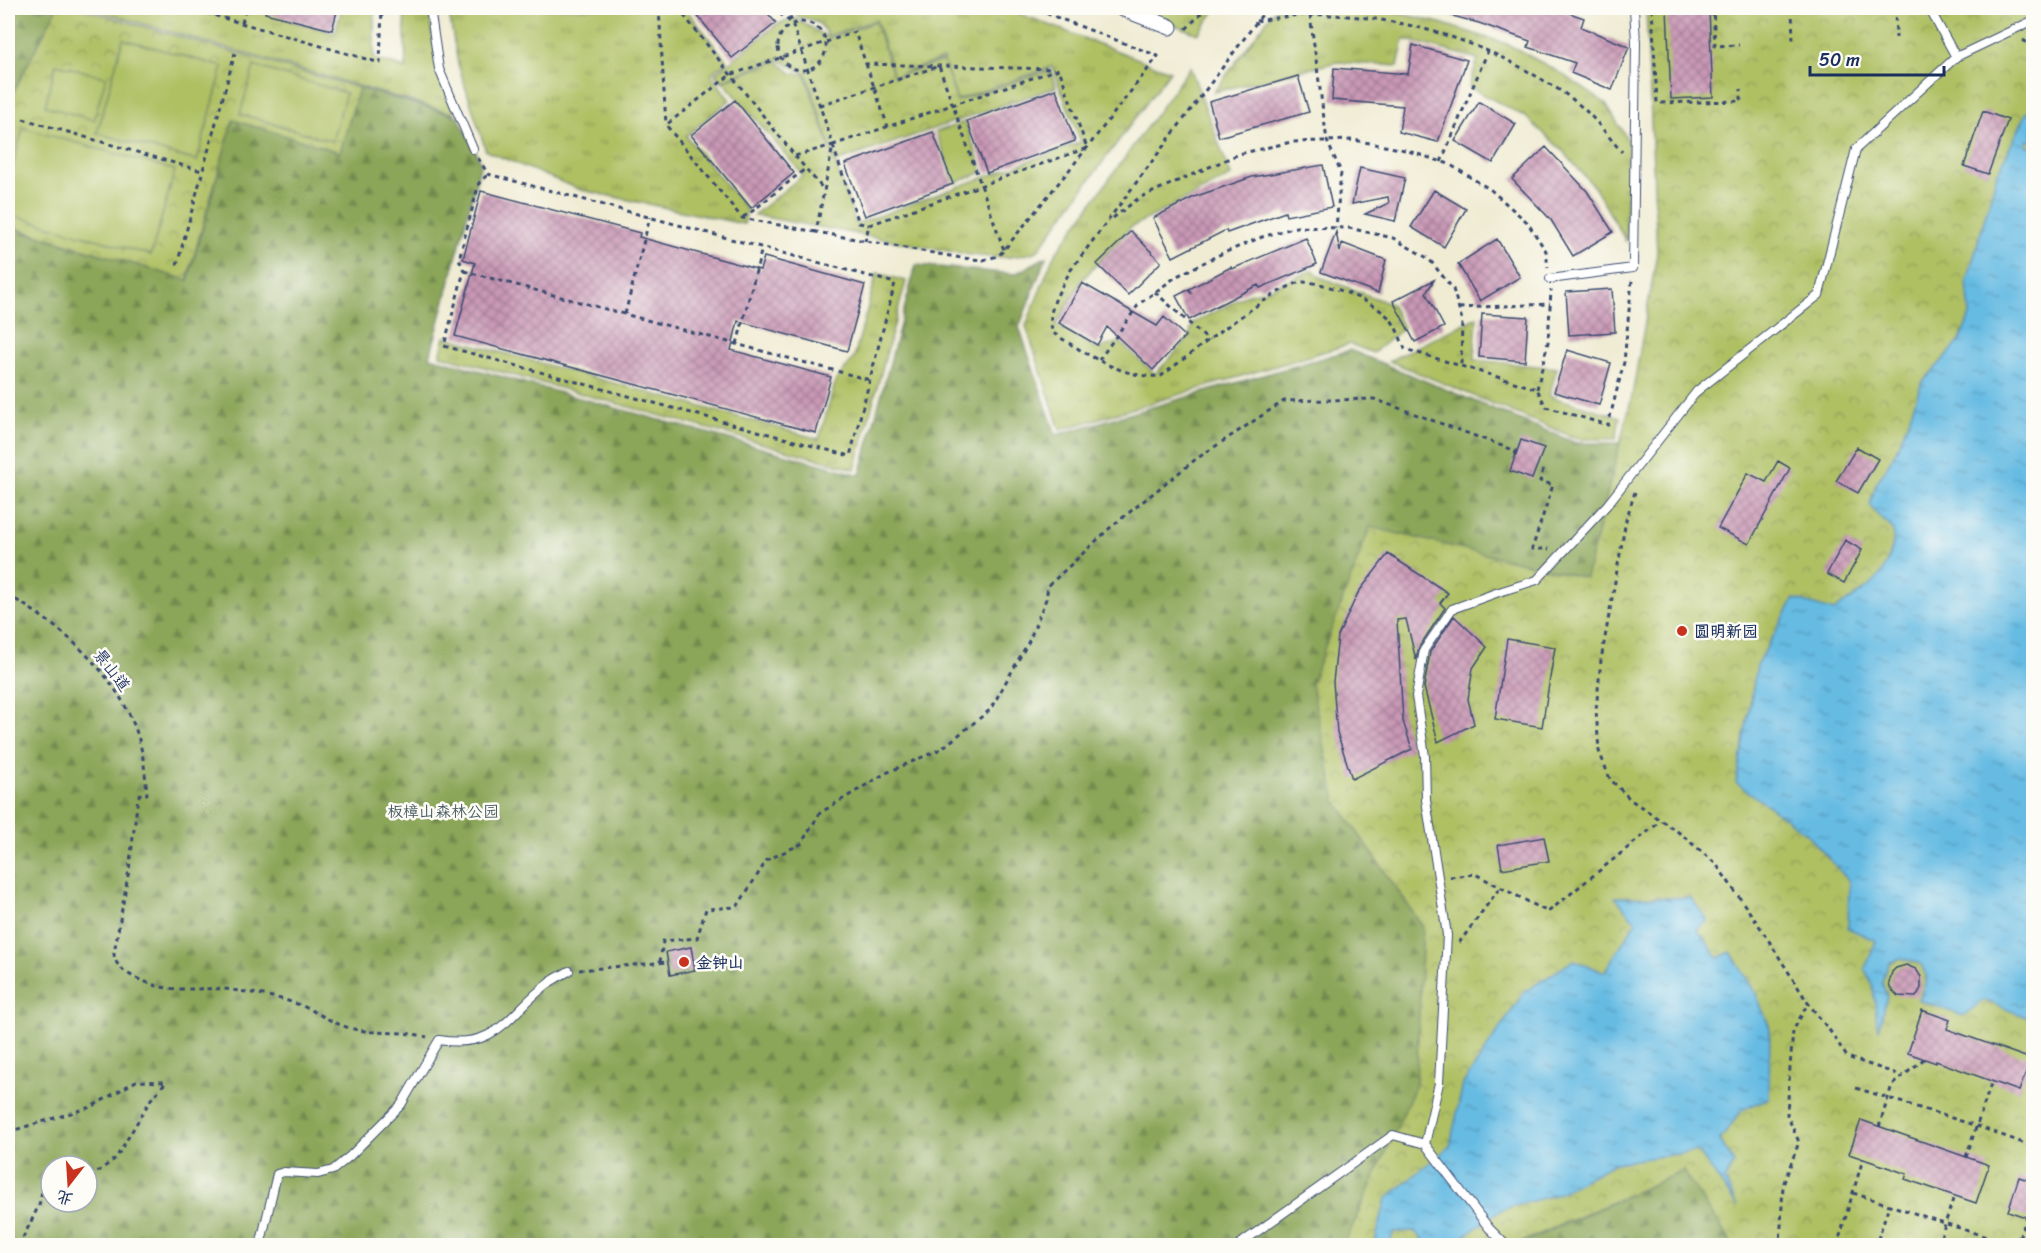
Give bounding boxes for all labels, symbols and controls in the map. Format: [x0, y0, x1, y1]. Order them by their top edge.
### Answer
scale bar [1810, 39, 1944, 77]
text: 50 m [1819, 44, 1860, 76]
place label: 圆明新园 [1694, 617, 1758, 646]
marker: 圆明新园 [1675, 624, 1689, 638]
street label: 景山道 [86, 642, 138, 698]
park label: 板樟山森林公园 [387, 797, 499, 826]
place label: 金钟山 [696, 948, 744, 977]
marker: 金钟山 [677, 955, 691, 969]
north arrow [39, 1154, 99, 1214]
text: 北 [53, 1182, 77, 1214]

